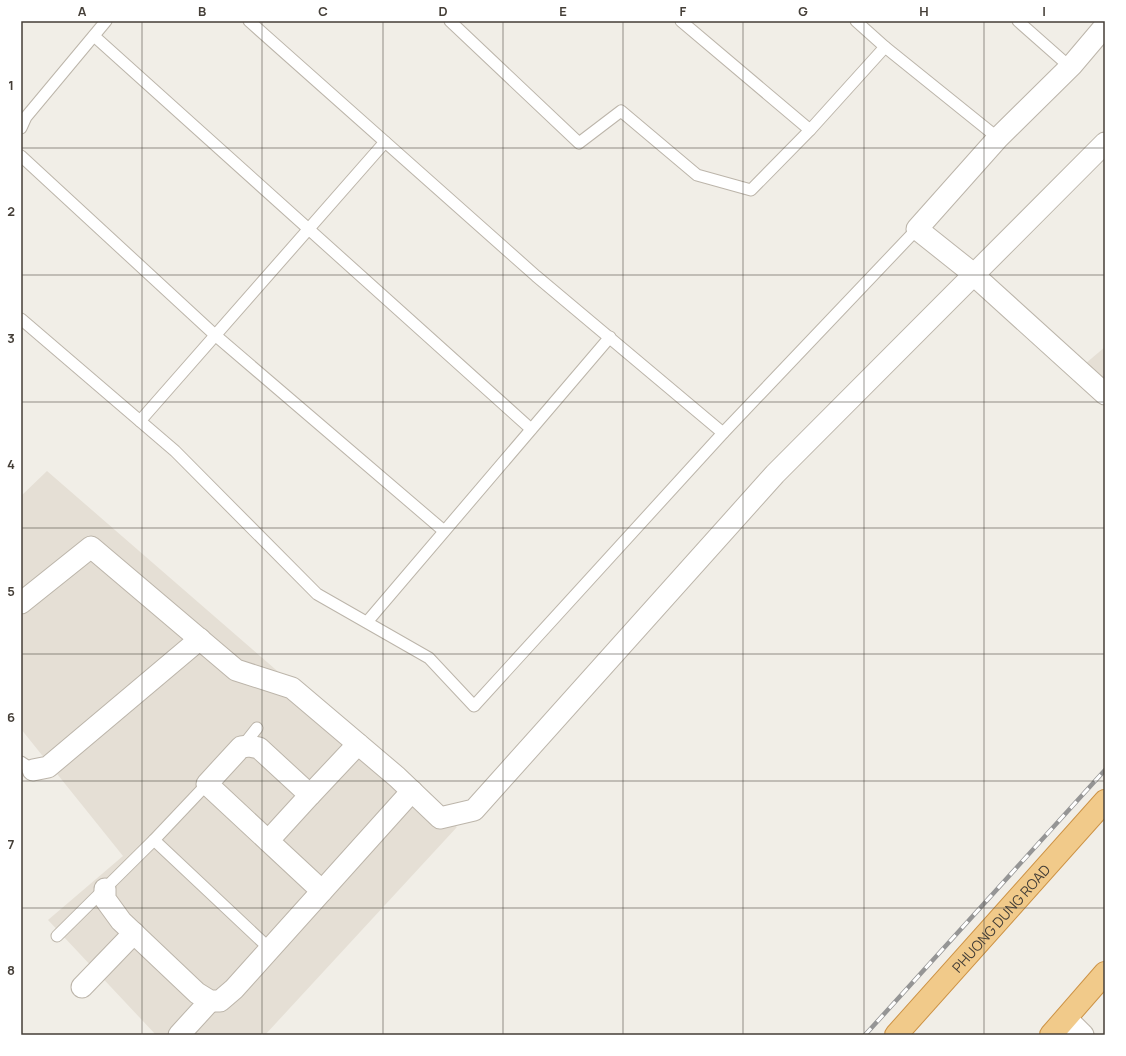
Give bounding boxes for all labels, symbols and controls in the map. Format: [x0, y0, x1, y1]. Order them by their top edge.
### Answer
text: A [78, 2, 87, 20]
text: B [198, 2, 206, 20]
text: C [318, 2, 328, 20]
text: D [438, 2, 448, 20]
text: E [559, 2, 567, 20]
text: F [680, 2, 687, 20]
text: G [798, 2, 808, 20]
text: H [919, 2, 929, 20]
text: I [1042, 2, 1046, 20]
text: 1 [8, 76, 14, 94]
text: 2 [7, 202, 15, 220]
text: 3 [7, 329, 15, 347]
text: 4 [7, 455, 15, 473]
text: 5 [7, 582, 15, 600]
text: 6 [7, 708, 15, 726]
text: 7 [8, 835, 15, 853]
street label: PHUONG DUNG ROAD [947, 860, 1054, 976]
text: 8 [7, 961, 15, 979]

